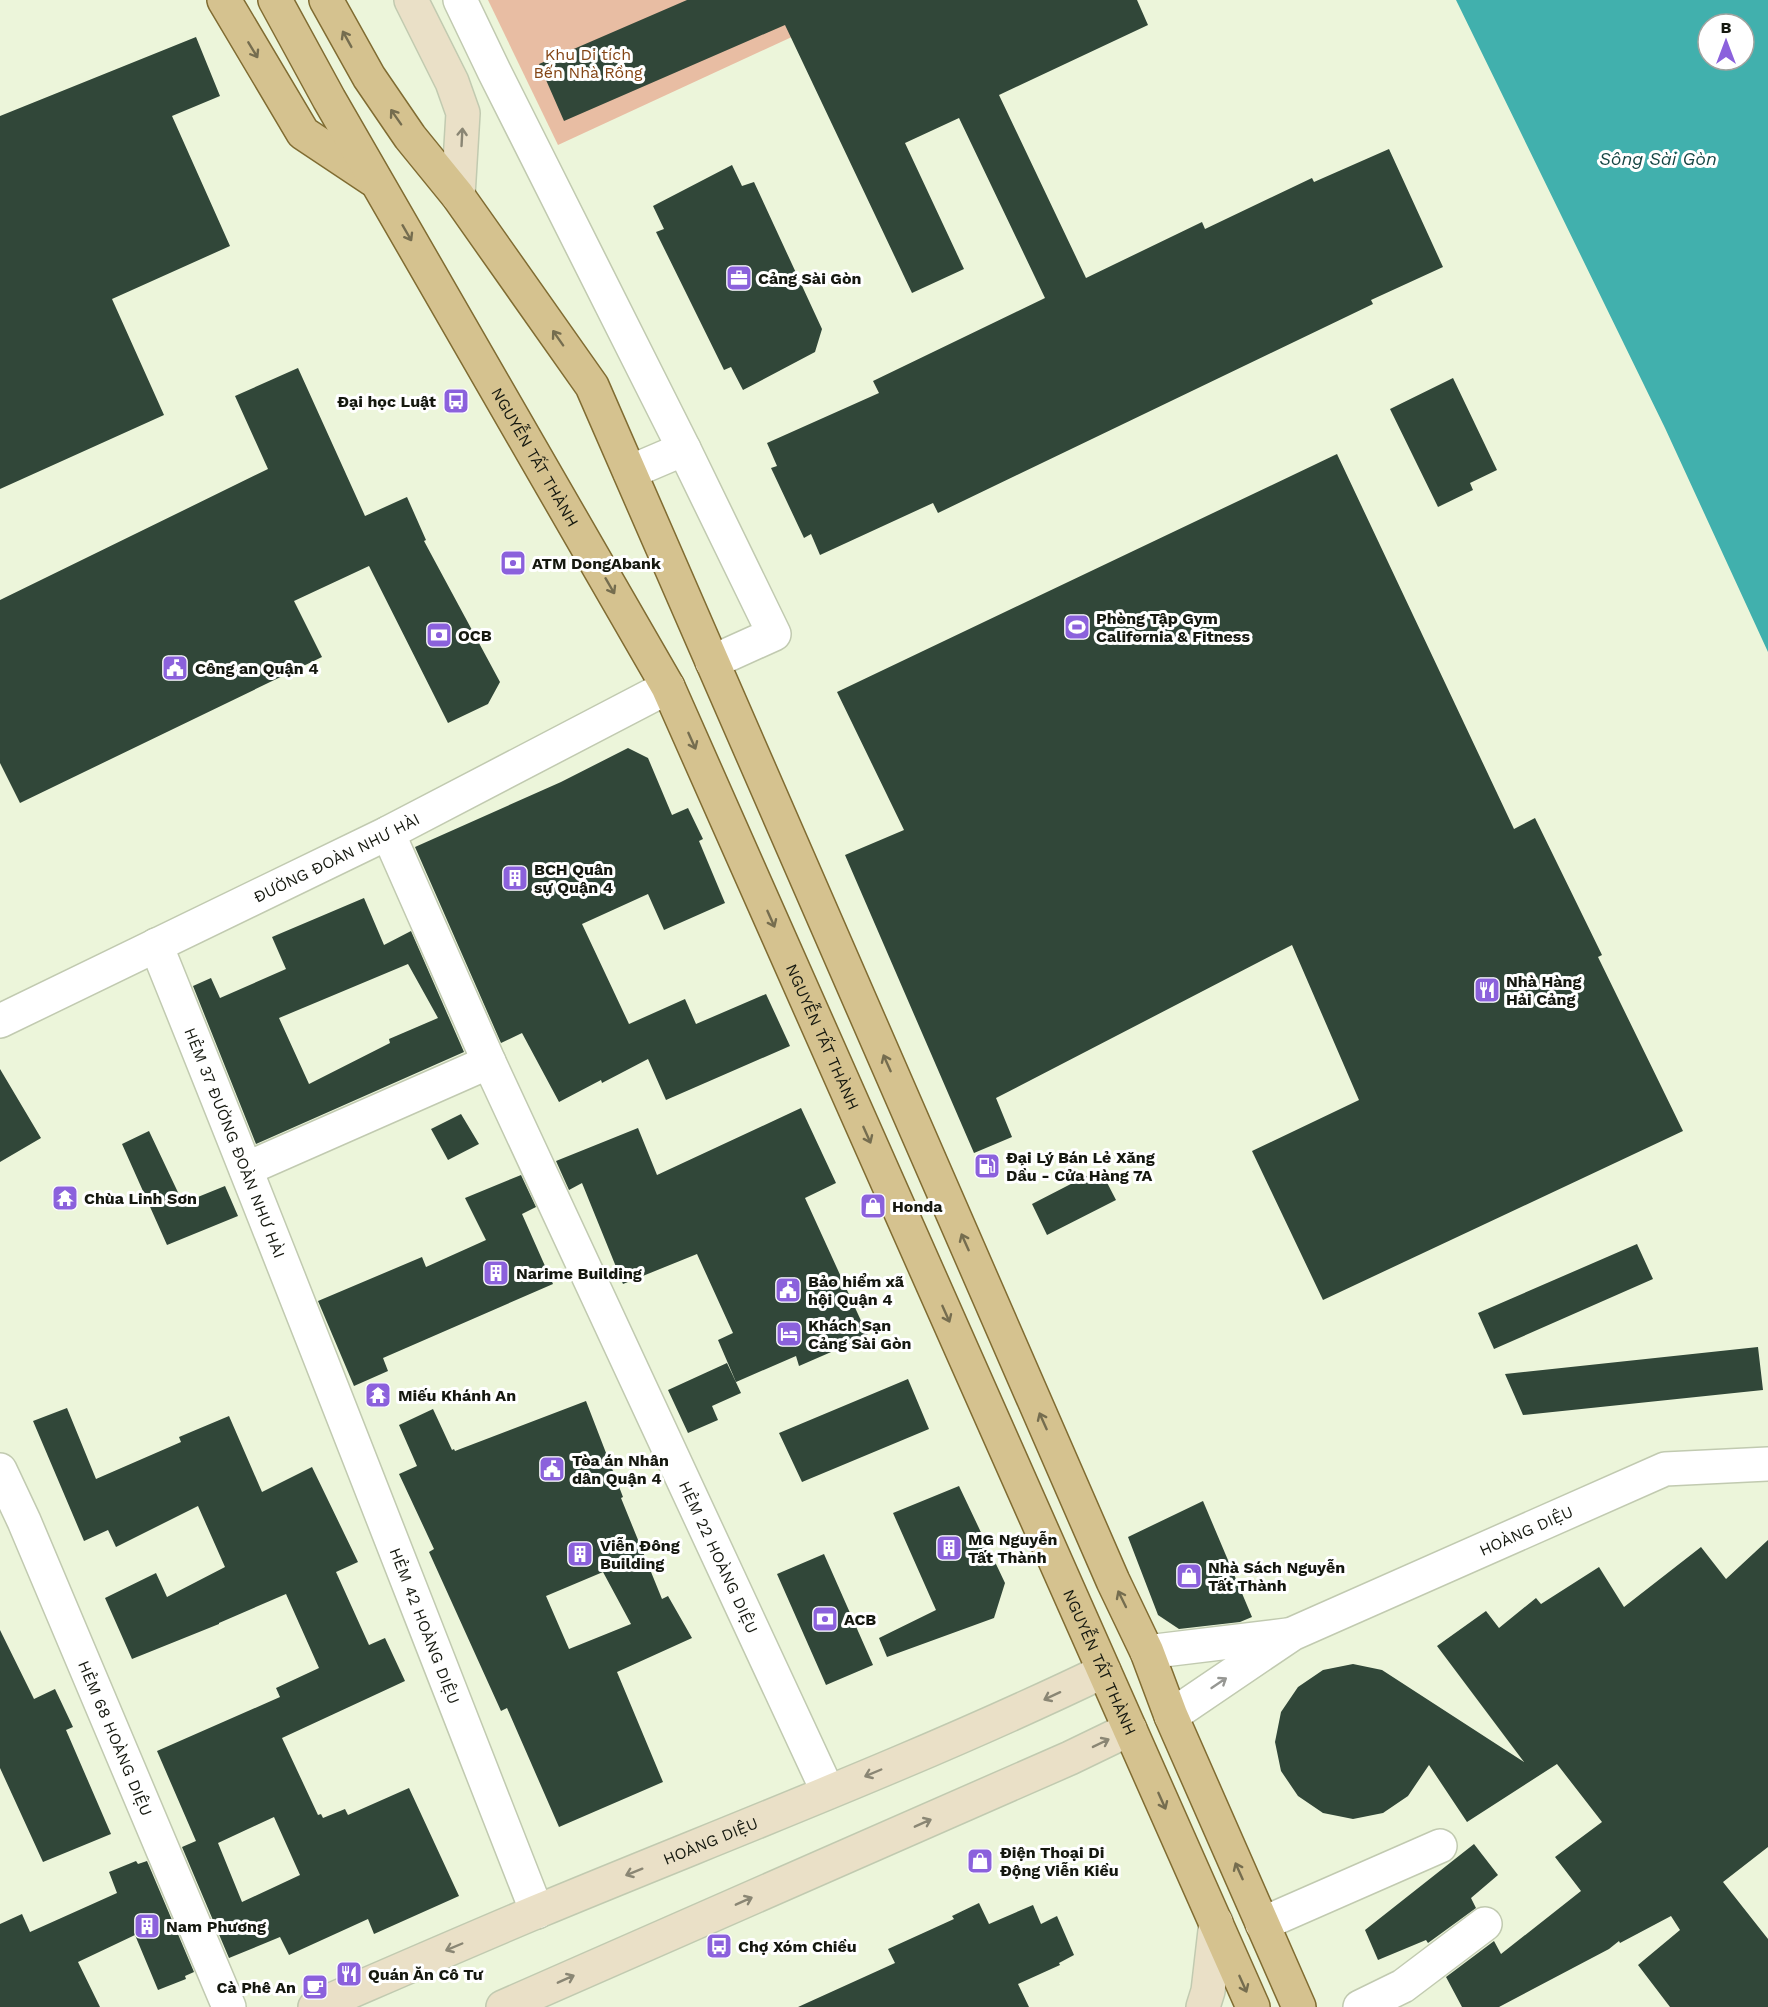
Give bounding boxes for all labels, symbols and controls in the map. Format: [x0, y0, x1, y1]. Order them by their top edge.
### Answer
north arrow [1696, 12, 1756, 72]
text: B [1721, 18, 1732, 37]
one-way arrow [341, 31, 353, 48]
one-way arrow [248, 41, 260, 58]
park label: Khu Di tích Bến Nhà Rồng [533, 45, 643, 82]
one-way arrow [390, 109, 402, 125]
one-way arrow [456, 128, 467, 148]
water label: Sông Sài Gòn [1599, 148, 1717, 169]
one-way arrow [401, 224, 413, 241]
office icon: Cảng Sài Gòn [724, 263, 754, 293]
place label: Cảng Sài Gòn [758, 269, 861, 288]
one-way arrow [552, 330, 564, 346]
street label: NGUYỄN TẤT THÀNH [488, 384, 583, 530]
bus stop icon: Đại học Luật [441, 386, 471, 416]
place label: Đại học Luật [337, 392, 436, 411]
bank icon: ATM DongAbank [498, 548, 528, 578]
place label: ATM DongAbank [532, 554, 661, 573]
one-way arrow [604, 577, 616, 594]
place label: Phòng Tập Gym California & Fitness [1096, 609, 1250, 646]
sports icon: Phòng Tập Gym California & Fitness [1062, 612, 1092, 642]
bank icon: OCB [424, 620, 454, 650]
place label: OCB [458, 626, 492, 645]
public building icon: Công an Quận 4 [160, 653, 190, 683]
place label: Công an Quận 4 [195, 659, 319, 678]
one-way arrow [686, 731, 698, 749]
street label: ĐƯỜNG ĐOÀN NHƯ HÀI [250, 809, 423, 906]
place label: BCH Quân sự Quận 4 [534, 860, 613, 897]
building icon: BCH Quân sự Quận 4 [500, 863, 530, 893]
one-way arrow [766, 909, 777, 927]
street label: NGUYỄN TẤT THÀNH [782, 961, 864, 1113]
place label: Nhà Hàng Hải Cảng [1506, 972, 1581, 1009]
restaurant icon: Nhà Hàng Hải Cảng [1472, 975, 1502, 1005]
street label: HẺM 37 ĐƯỜNG ĐOÀN NHƯ HÀI [181, 1025, 289, 1261]
one-way arrow [881, 1055, 892, 1073]
one-way arrow [862, 1126, 873, 1144]
place label: Đại Lý Bán Lẻ Xăng Dầu - Cửa Hàng 7A [1006, 1148, 1155, 1185]
fuel station icon: Đại Lý Bán Lẻ Xăng Dầu - Cửa Hàng 7A [972, 1151, 1002, 1181]
temple icon: Chùa Linh Sơn [50, 1183, 80, 1213]
place label: Chùa Linh Sơn [84, 1189, 197, 1208]
shop icon: Honda [858, 1191, 888, 1221]
place label: Honda [892, 1197, 943, 1216]
one-way arrow [959, 1234, 970, 1252]
building icon: Narime Building [481, 1258, 511, 1288]
place label: Narime Building [516, 1264, 642, 1283]
place label: Bảo hiểm xã hội Quận 4 [808, 1272, 905, 1309]
public building icon: Bảo hiểm xã hội Quận 4 [773, 1275, 803, 1305]
one-way arrow [941, 1304, 952, 1322]
place label: Khách Sạn Cảng Sài Gòn [808, 1316, 911, 1353]
hotel icon: Khách Sạn Cảng Sài Gòn [774, 1319, 804, 1349]
temple icon: Miếu Khánh An [363, 1380, 393, 1410]
place label: Miếu Khánh An [398, 1386, 516, 1405]
one-way arrow [1037, 1412, 1048, 1431]
place label: Tòa án Nhân dân Quận 4 [572, 1451, 669, 1488]
public building icon: Tòa án Nhân dân Quận 4 [537, 1454, 567, 1484]
street label: HẺM 22 HOÀNG DIỆU [675, 1478, 762, 1636]
street label: HOÀNG DIỆU [1476, 1501, 1576, 1560]
place label: MG Nguyễn Tất Thành [968, 1530, 1057, 1567]
building icon: MG Nguyễn Tất Thành [934, 1533, 964, 1563]
place label: Viễn Đông Building [600, 1536, 680, 1573]
building icon: Viễn Đông Building [565, 1539, 595, 1569]
street label: HẺM 42 HOÀNG DIỆU [386, 1545, 464, 1707]
place label: Nhà Sách Nguyễn Tất Thành [1208, 1558, 1345, 1595]
shop icon: Nhà Sách Nguyễn Tất Thành [1174, 1561, 1204, 1591]
street label: NGUYỄN TẤT THÀNH [1060, 1586, 1141, 1738]
one-way arrow [1115, 1591, 1127, 1609]
bank icon: ACB [810, 1604, 840, 1634]
place label: ACB [844, 1610, 876, 1629]
street label: HẺM 68 HOÀNG DIỆU [74, 1658, 157, 1819]
one-way arrow [1211, 1677, 1227, 1689]
one-way arrow [1043, 1690, 1061, 1702]
one-way arrow [1092, 1737, 1110, 1748]
one-way arrow [864, 1768, 882, 1780]
one-way arrow [1157, 1792, 1169, 1810]
street label: HOÀNG DIỆU [660, 1813, 761, 1868]
one-way arrow [914, 1816, 932, 1828]
place label: Điện Thoại Di Động Viễn Kiều [1000, 1843, 1119, 1880]
shop icon: Điện Thoại Di Động Viễn Kiều [965, 1846, 995, 1876]
one-way arrow [1233, 1862, 1244, 1880]
one-way arrow [626, 1867, 644, 1878]
one-way arrow [735, 1894, 753, 1906]
building icon: Nam Phương [132, 1911, 162, 1941]
place label: Nam Phương [166, 1917, 266, 1936]
bus stop icon: Chợ Xóm Chiều [704, 1931, 734, 1961]
place label: Chợ Xóm Chiều [738, 1937, 857, 1956]
one-way arrow [446, 1942, 464, 1954]
restaurant icon: Quán Ăn Cô Tư [334, 1959, 364, 1989]
place label: Quán Ăn Cô Tư [368, 1965, 484, 1984]
cafe icon: Cà Phê An [300, 1972, 330, 2002]
one-way arrow [556, 1973, 574, 1984]
one-way arrow [1238, 1974, 1249, 1992]
place label: Cà Phê An [217, 1978, 296, 1997]

